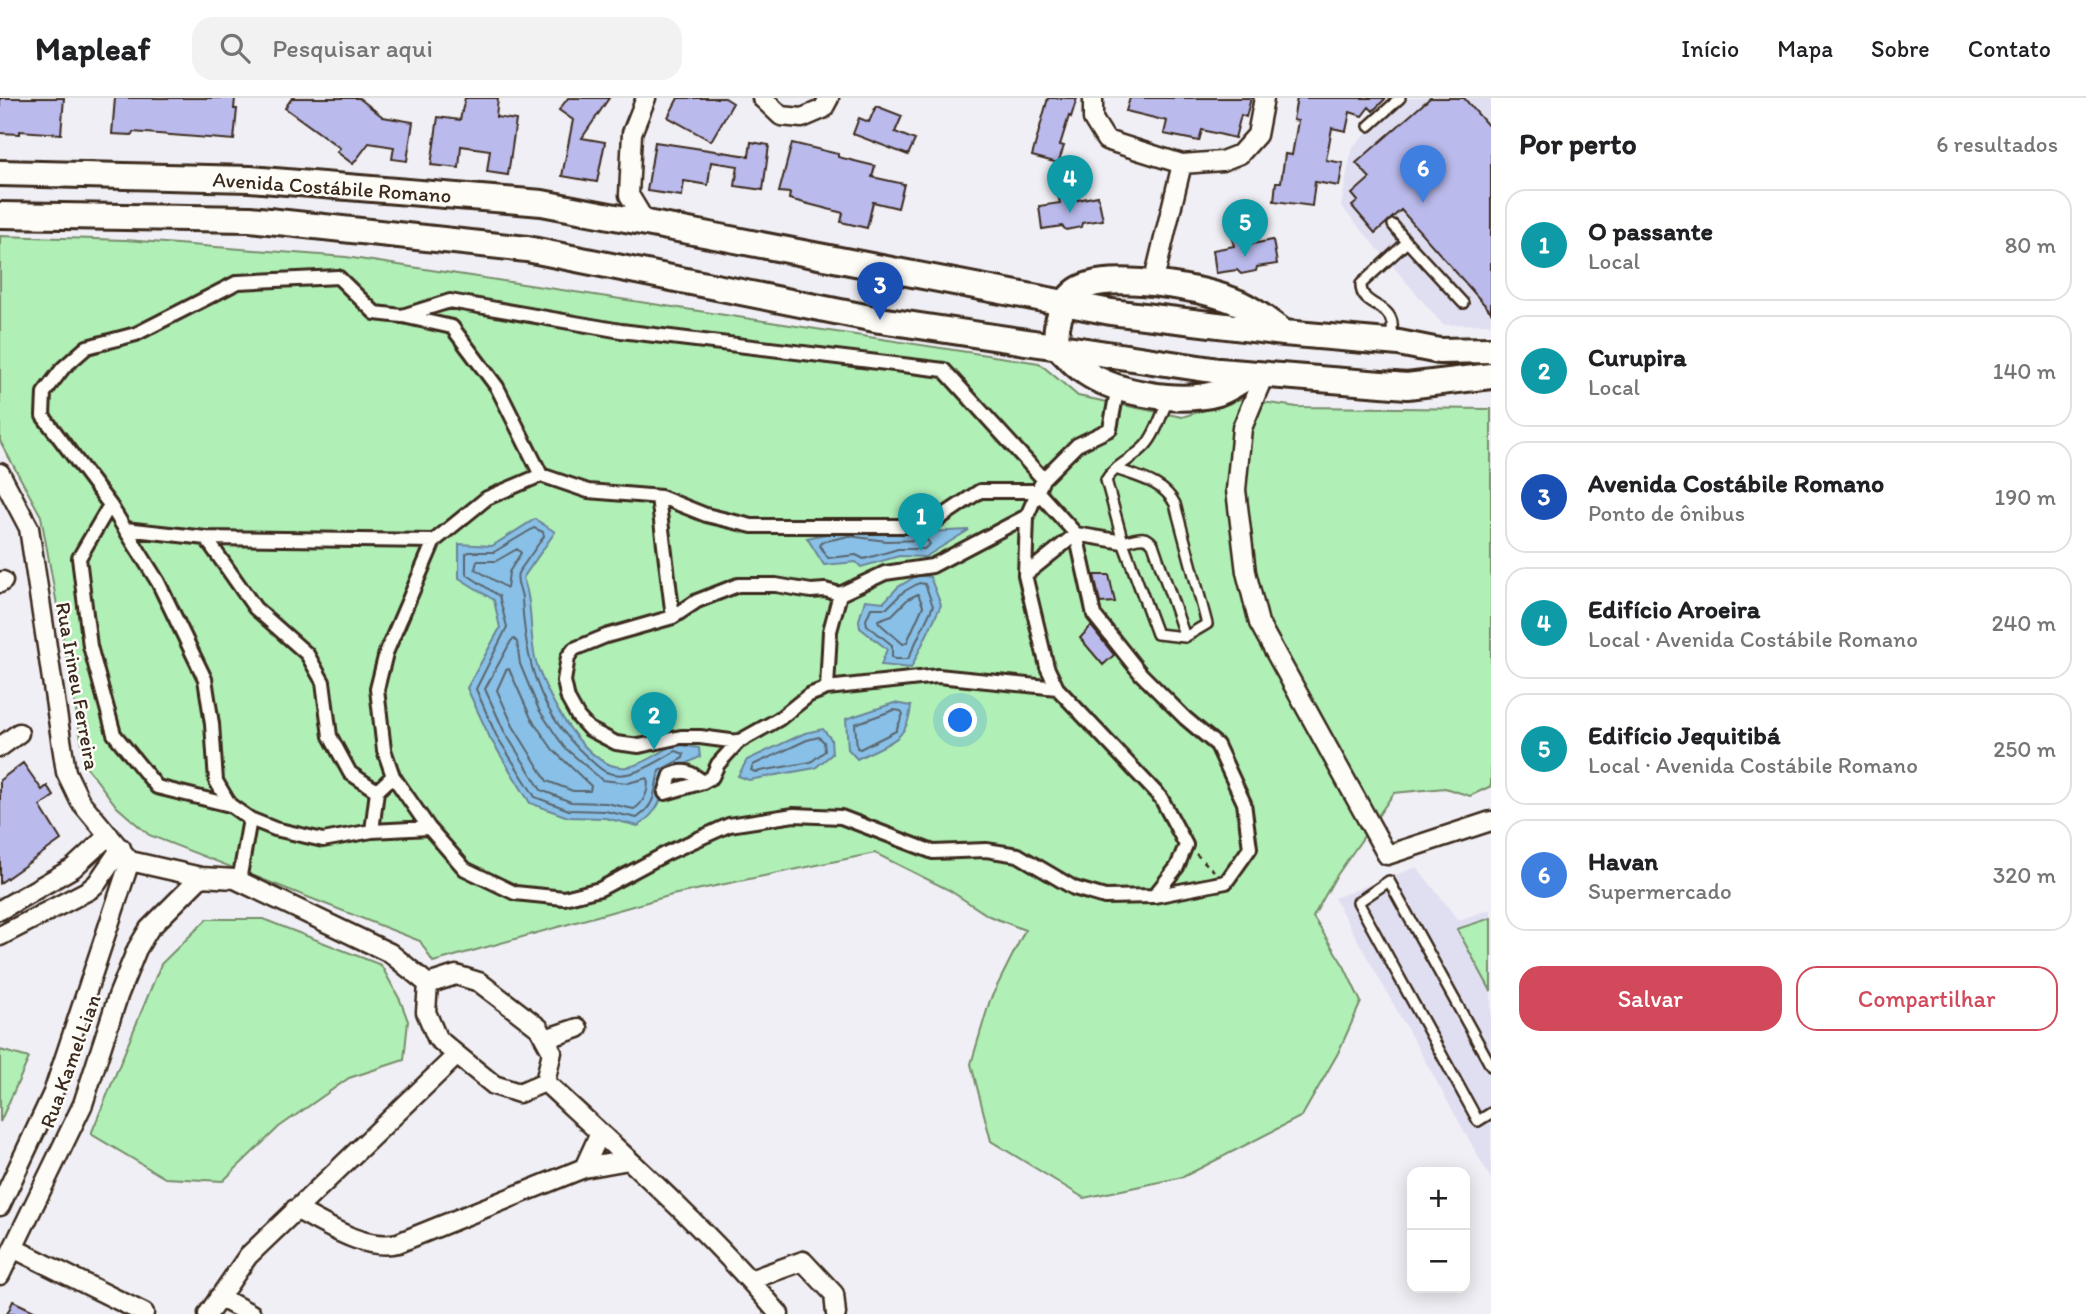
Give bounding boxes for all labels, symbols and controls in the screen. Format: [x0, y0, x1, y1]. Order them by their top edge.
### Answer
search box [192, 17, 682, 80]
text: Mapleaf [35, 29, 150, 68]
icon: search [216, 29, 254, 67]
text: Pesquisar aqui [272, 32, 433, 64]
text: Início [1681, 34, 1739, 63]
text: Mapa [1777, 34, 1833, 63]
text: Sobre [1871, 34, 1930, 63]
text: Contato [1968, 34, 2051, 63]
text: Por perto [1519, 125, 1637, 162]
text: 6 resultados [1936, 130, 2058, 158]
pin: 6 [1400, 145, 1446, 203]
pin: 4 [1047, 155, 1093, 213]
street label: Avenida Costábile Romano [212, 166, 452, 208]
pin: 5 [1222, 199, 1268, 257]
text: O passante [1588, 215, 1713, 247]
text: 1 [1539, 231, 1549, 259]
text: 80 m [2005, 231, 2056, 259]
text: Local [1588, 247, 1640, 275]
pin: 3 [857, 262, 903, 320]
text: Curupira [1588, 341, 1687, 373]
text: 2 [1538, 357, 1550, 385]
text: 140 m [1993, 357, 2056, 385]
text: Local [1588, 373, 1640, 401]
text: Avenida Costábile Romano [1588, 467, 1884, 499]
text: 3 [1538, 483, 1550, 511]
text: 190 m [1995, 483, 2056, 511]
pin: 1 [898, 493, 944, 551]
text: Ponto de ônibus [1588, 499, 1745, 527]
text: Edifício Aroeira [1588, 593, 1760, 625]
street label: Rua Irineu Ferreira [51, 600, 105, 772]
text: 4 [1537, 609, 1551, 637]
text: 240 m [1991, 609, 2056, 637]
text: Local · Avenida Costábile Romano [1588, 625, 1918, 653]
pin: 2 [631, 692, 677, 750]
your location [943, 703, 977, 737]
text: Edifício Jequitibá [1588, 719, 1781, 751]
text: 5 [1538, 735, 1550, 763]
text: 250 m [1993, 735, 2056, 763]
text: Local · Avenida Costábile Romano [1588, 751, 1918, 779]
text: Havan [1588, 845, 1658, 877]
text: 6 [1538, 861, 1550, 889]
text: 320 m [1993, 861, 2056, 889]
text: Supermercado [1588, 877, 1732, 905]
button: Salvar [1519, 966, 1782, 1031]
button: Compartilhar [1796, 966, 2058, 1031]
street label: Rua Kamel Lian [34, 991, 106, 1131]
map controls [1407, 1167, 1470, 1293]
button: + [1407, 1167, 1470, 1230]
button: − [1407, 1230, 1470, 1293]

